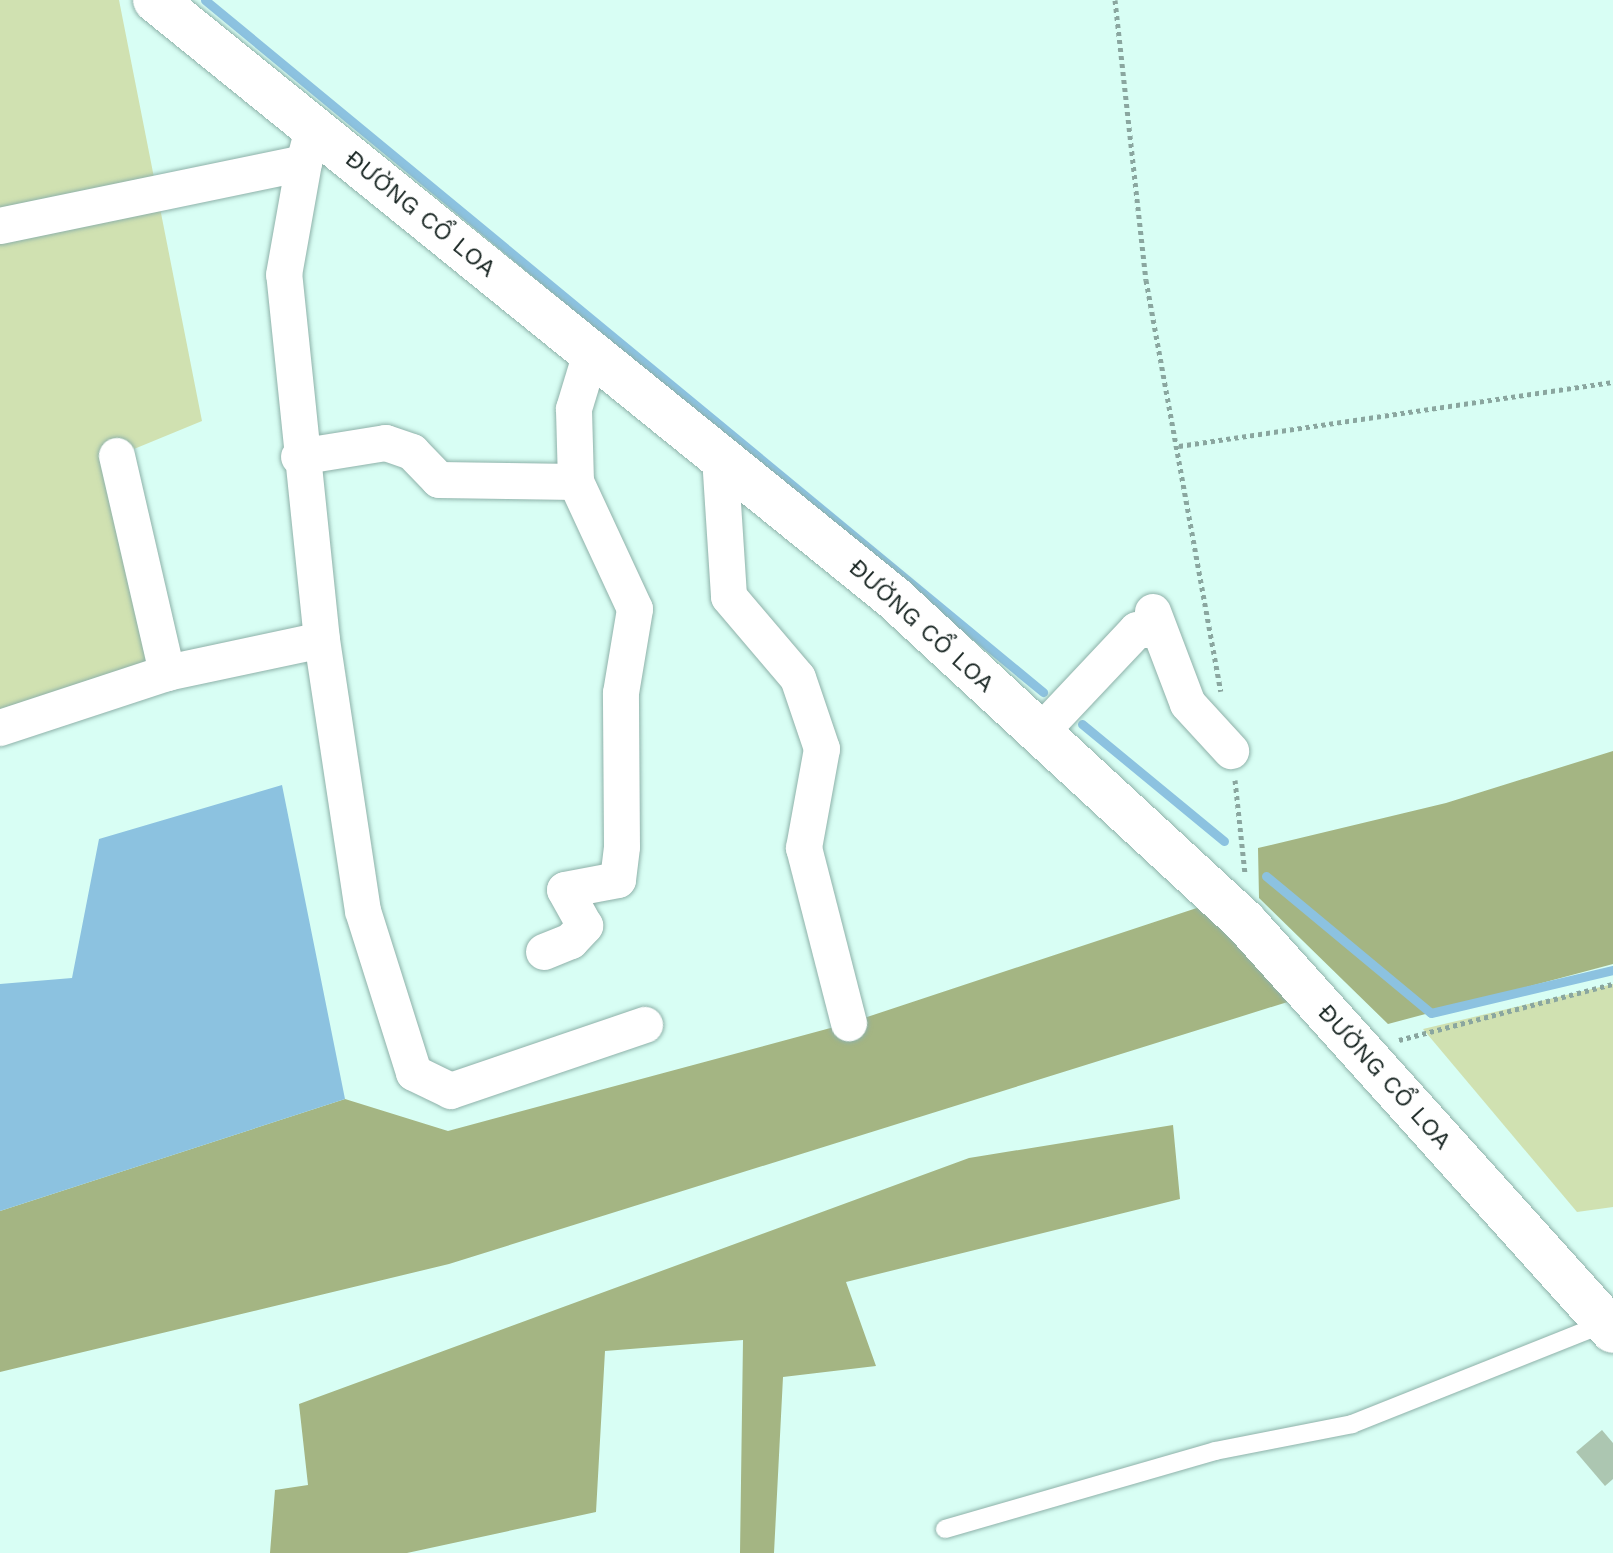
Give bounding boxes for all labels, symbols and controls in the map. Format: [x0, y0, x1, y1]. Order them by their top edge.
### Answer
street label: ĐƯỜNG CỔ LOA [339, 144, 501, 284]
street label: ĐƯỜNG CỔ LOA [842, 553, 1000, 699]
street label: ĐƯỜNG CỔ LOA [1311, 998, 1457, 1156]

